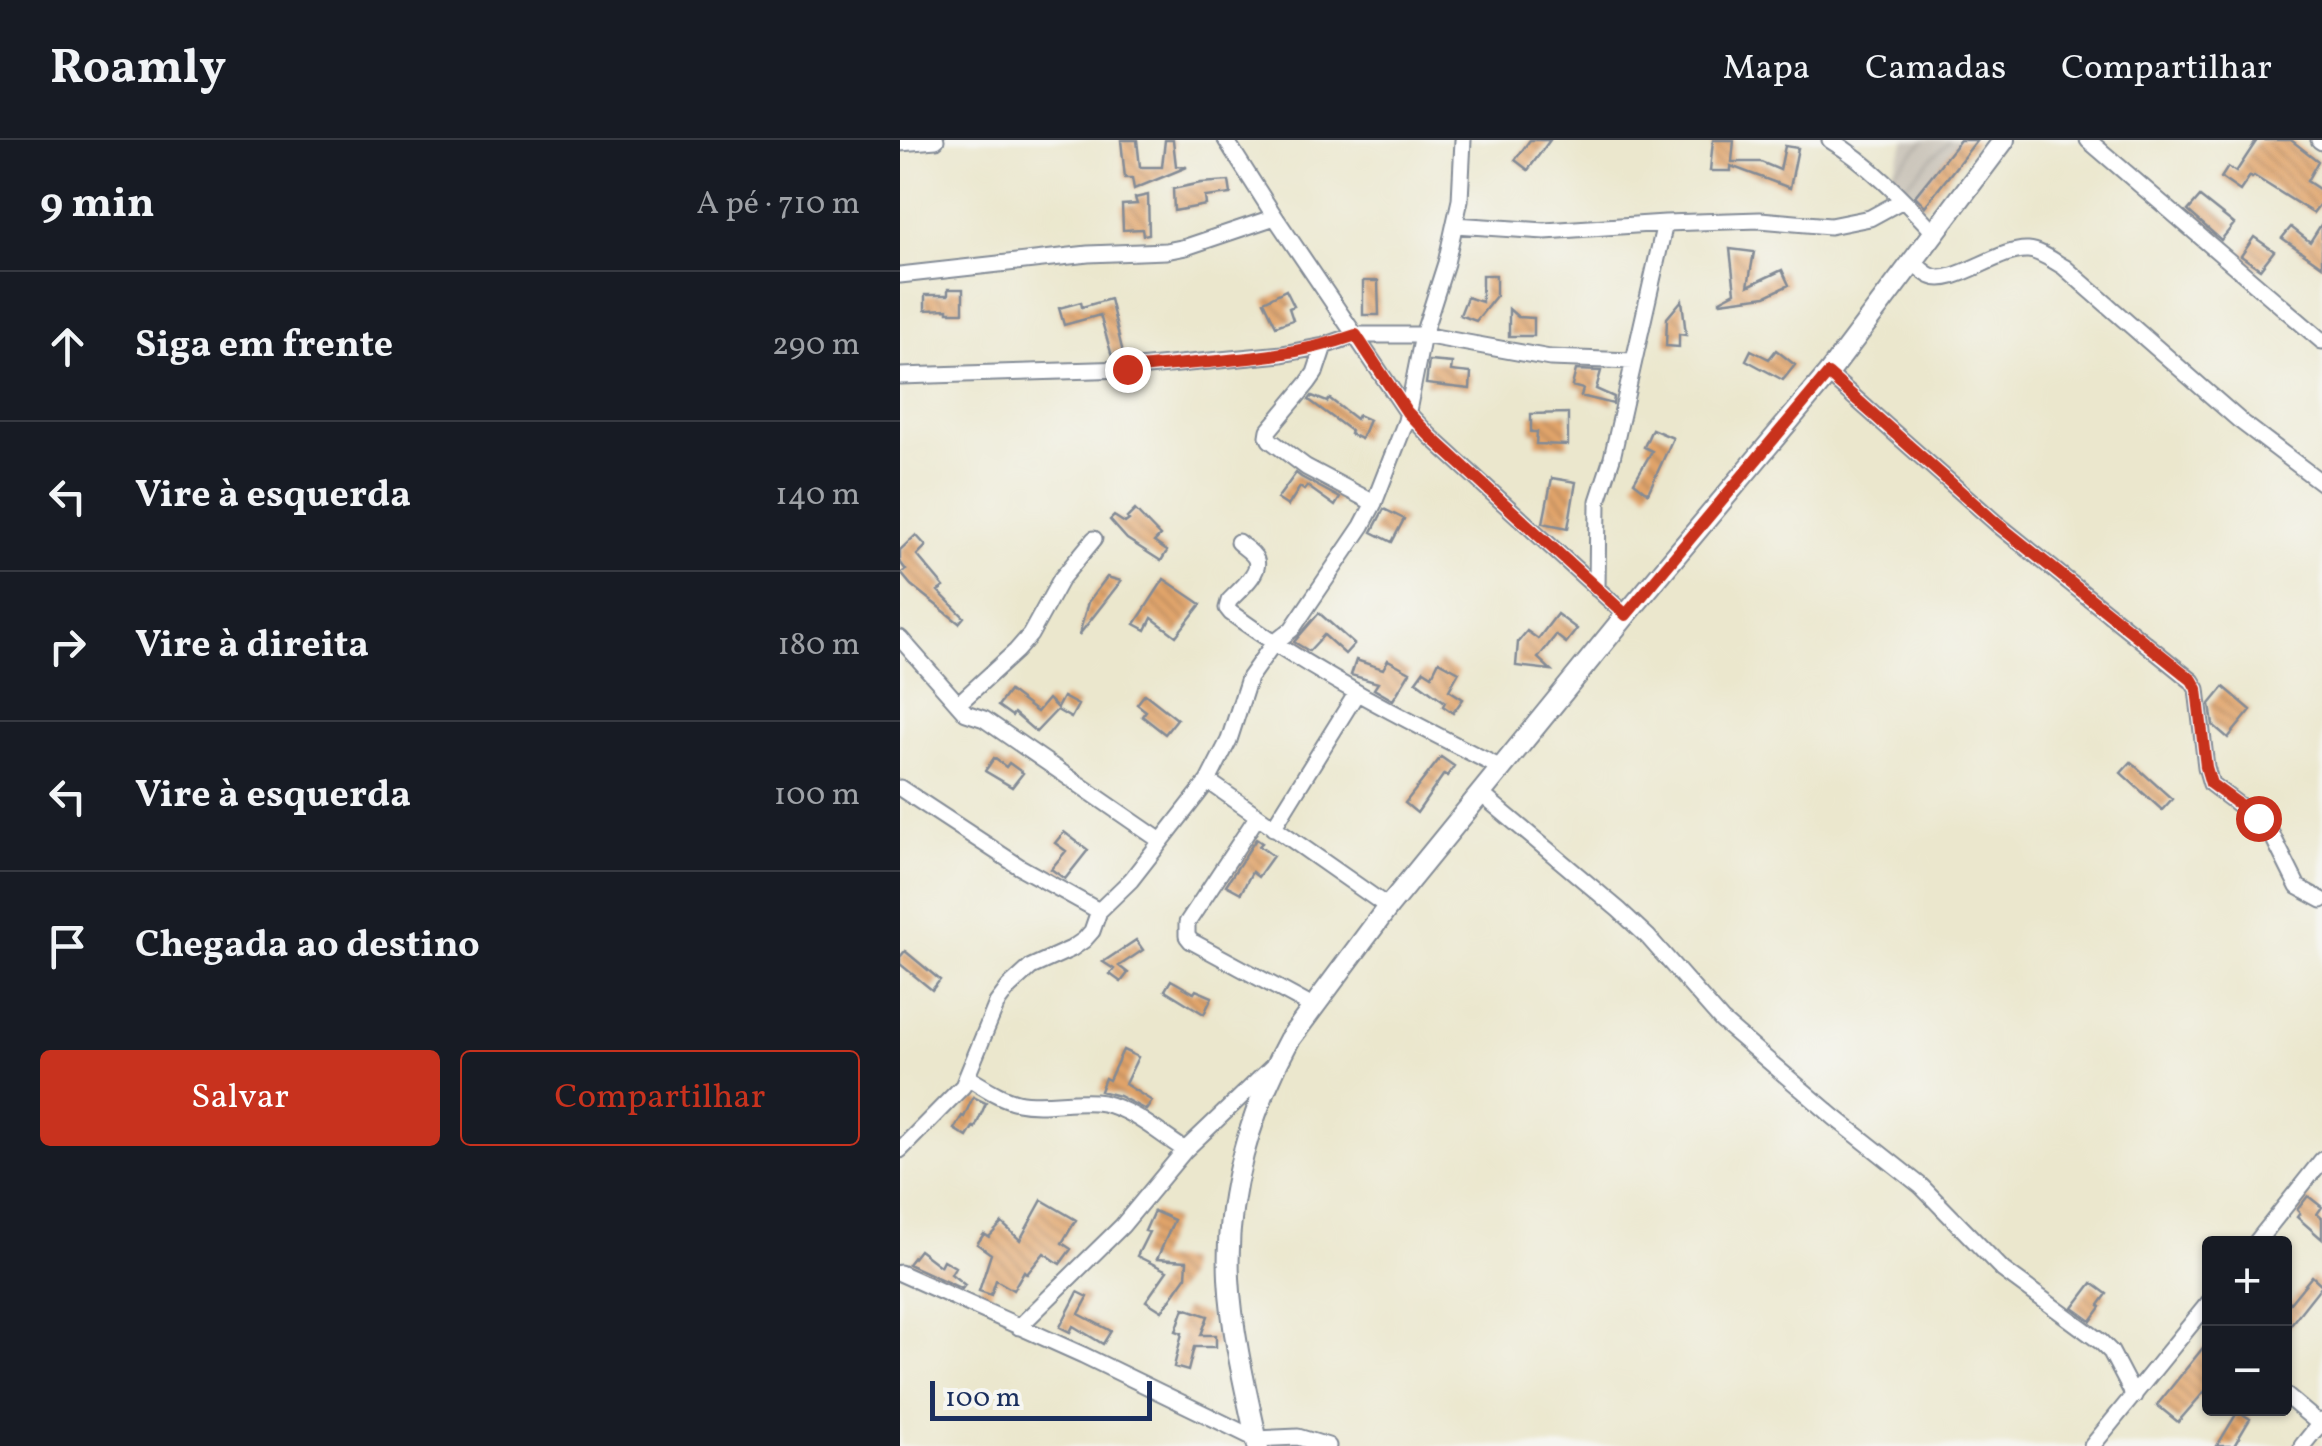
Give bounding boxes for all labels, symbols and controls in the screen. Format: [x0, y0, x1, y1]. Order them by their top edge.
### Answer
text: Roamly [50, 36, 226, 103]
text: Mapa [1723, 45, 1810, 93]
text: Camadas [1865, 45, 2006, 93]
text: Compartilhar [2061, 45, 2272, 93]
text: 9 min [40, 176, 155, 235]
text: A pé · 710 m [697, 183, 860, 227]
icon: ahead [40, 319, 95, 374]
text: Siga em frente [135, 320, 393, 373]
text: 290 m [772, 324, 860, 368]
route end [1105, 347, 1151, 393]
icon: left [40, 469, 95, 524]
text: Vire à esquerda [135, 470, 411, 523]
text: 140 m [775, 474, 860, 518]
icon: right [40, 619, 95, 674]
text: Vire à direita [135, 620, 369, 673]
text: 180 m [777, 624, 860, 668]
icon: left [40, 769, 95, 824]
text: Vire à esquerda [135, 770, 411, 823]
text: 100 m [774, 774, 860, 818]
route start [2236, 796, 2282, 842]
icon: arrive [40, 919, 95, 974]
text: Chegada ao destino [135, 920, 480, 973]
button: Salvar [40, 1050, 440, 1146]
button: Compartilhar [460, 1050, 860, 1146]
map controls [2202, 1236, 2292, 1416]
button: + [2202, 1236, 2292, 1326]
button: − [2202, 1326, 2292, 1416]
scale bar [930, 1376, 1152, 1420]
text: 100 m [945, 1379, 1020, 1418]

